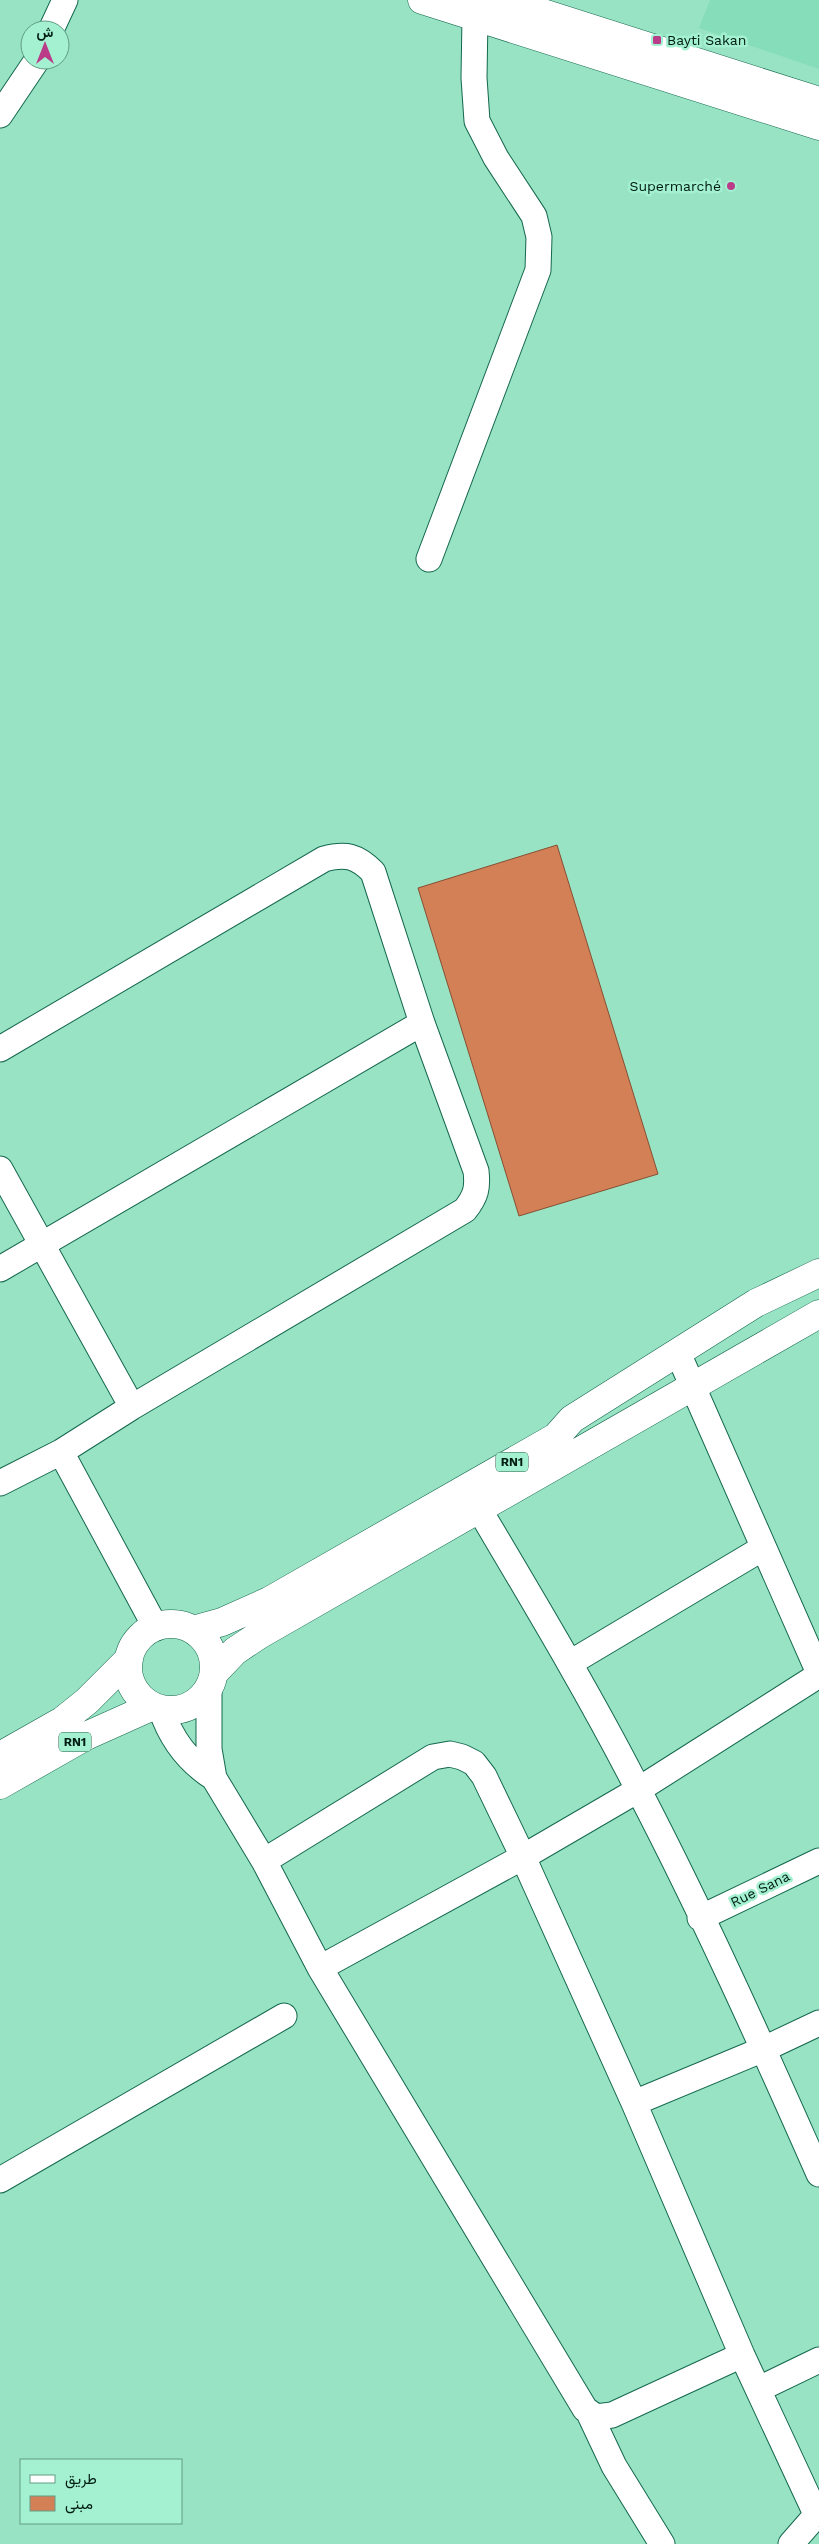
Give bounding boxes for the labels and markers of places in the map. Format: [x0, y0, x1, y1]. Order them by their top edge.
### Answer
place label: Bayti Sakan [667, 32, 746, 48]
marker: Bayti Sakan [651, 34, 663, 46]
place label: Supermarché [630, 178, 721, 194]
marker: Supermarché [725, 180, 737, 192]

